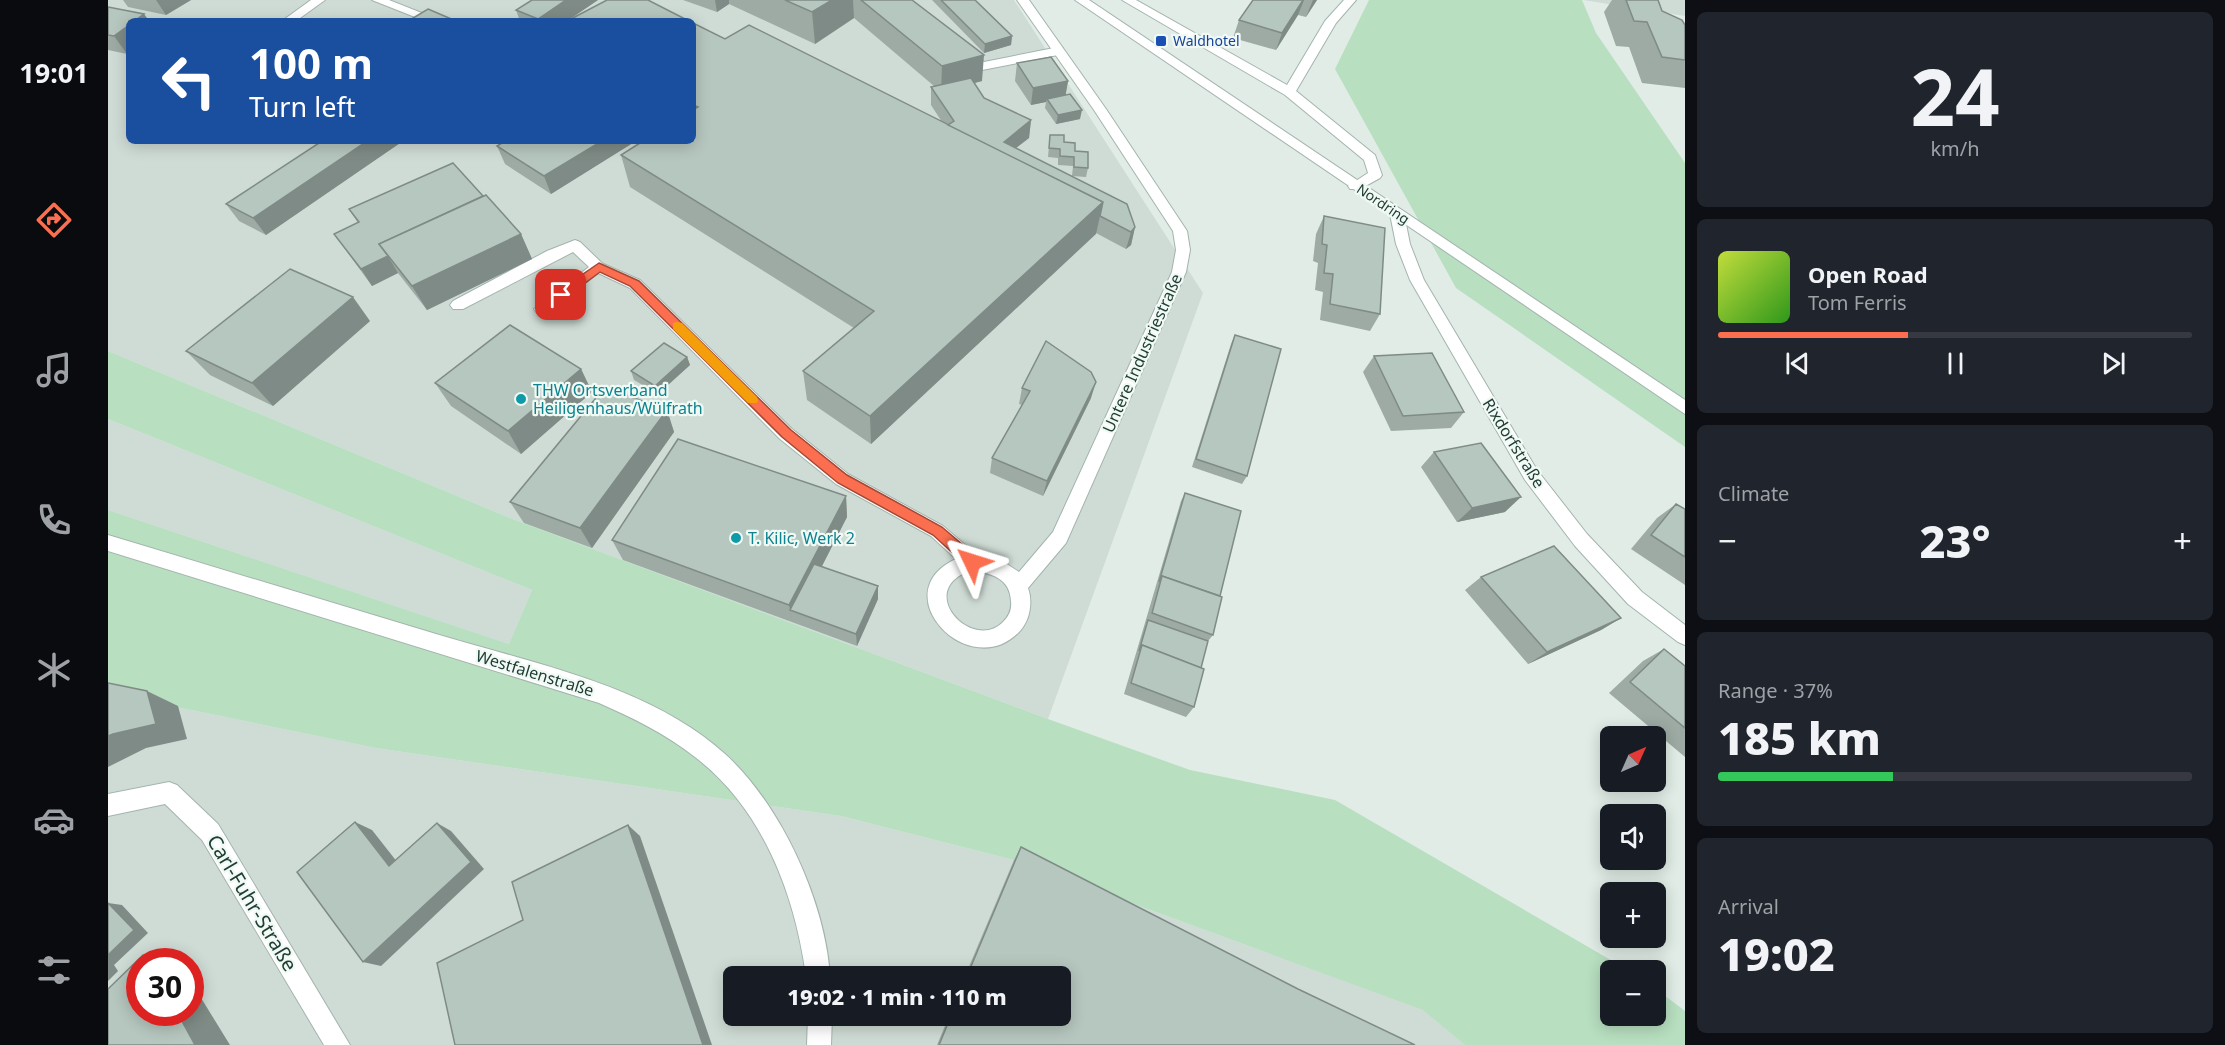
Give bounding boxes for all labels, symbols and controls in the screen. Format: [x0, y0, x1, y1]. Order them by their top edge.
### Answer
place label: Waldhotel [1173, 31, 1240, 50]
text: 100 m [249, 34, 373, 91]
marker: Waldhotel [1154, 34, 1168, 48]
icon: left [150, 42, 228, 120]
text: 24 [1910, 43, 2000, 149]
text: 19:01 [19, 54, 89, 91]
text: Turn left [249, 88, 355, 125]
text: km/h [1930, 135, 1980, 162]
street label: Nordring [1353, 179, 1413, 228]
icon: directions [33, 199, 75, 241]
text: Open Road [1808, 259, 1928, 289]
pin [535, 269, 586, 320]
street label: Untere Industriestraße [1097, 270, 1187, 436]
icon: arrive [544, 278, 577, 311]
text: Tom Ferris [1808, 289, 1907, 316]
icon: previous [1781, 347, 1814, 380]
icon: pause [1939, 347, 1972, 380]
icon: next [2097, 347, 2130, 380]
icon: music [33, 349, 75, 391]
place label: THW Ortsverband Heiligenhaus/Wülfrath [533, 379, 703, 419]
marker: THW Ortsverband Heiligenhaus/Wülfrath [514, 392, 528, 406]
street label: Rixdorfstraße [1478, 394, 1550, 492]
text: Climate [1718, 480, 1789, 507]
icon: phone [33, 499, 75, 541]
text: 23° [1919, 510, 1991, 571]
text: − [1718, 518, 1737, 563]
text: + [2173, 518, 2192, 563]
place label: T. Kilic, Werk 2 [748, 527, 855, 549]
position arrow [940, 530, 1004, 594]
marker: T. Kilic, Werk 2 [729, 531, 743, 545]
street label: Westfalenstraße [473, 645, 597, 701]
icon: climate [33, 649, 75, 691]
text: Range · 37% [1718, 677, 1833, 704]
text: 185 km [1718, 707, 1881, 768]
north arrow [1600, 726, 1666, 792]
map controls [1600, 726, 1666, 1026]
icon: car [33, 799, 75, 841]
button: sound [1600, 804, 1666, 870]
street label: Carl-Fuhr-Straße [201, 829, 304, 976]
button: + [1600, 882, 1666, 948]
text: Arrival [1718, 893, 1779, 920]
text: 19:02 [1718, 923, 1835, 984]
speed limit sign: 30 [126, 948, 204, 1026]
icon: filters [33, 949, 75, 991]
button: − [1600, 960, 1666, 1026]
text: 19:02 · 1 min · 110 m [787, 981, 1007, 1011]

